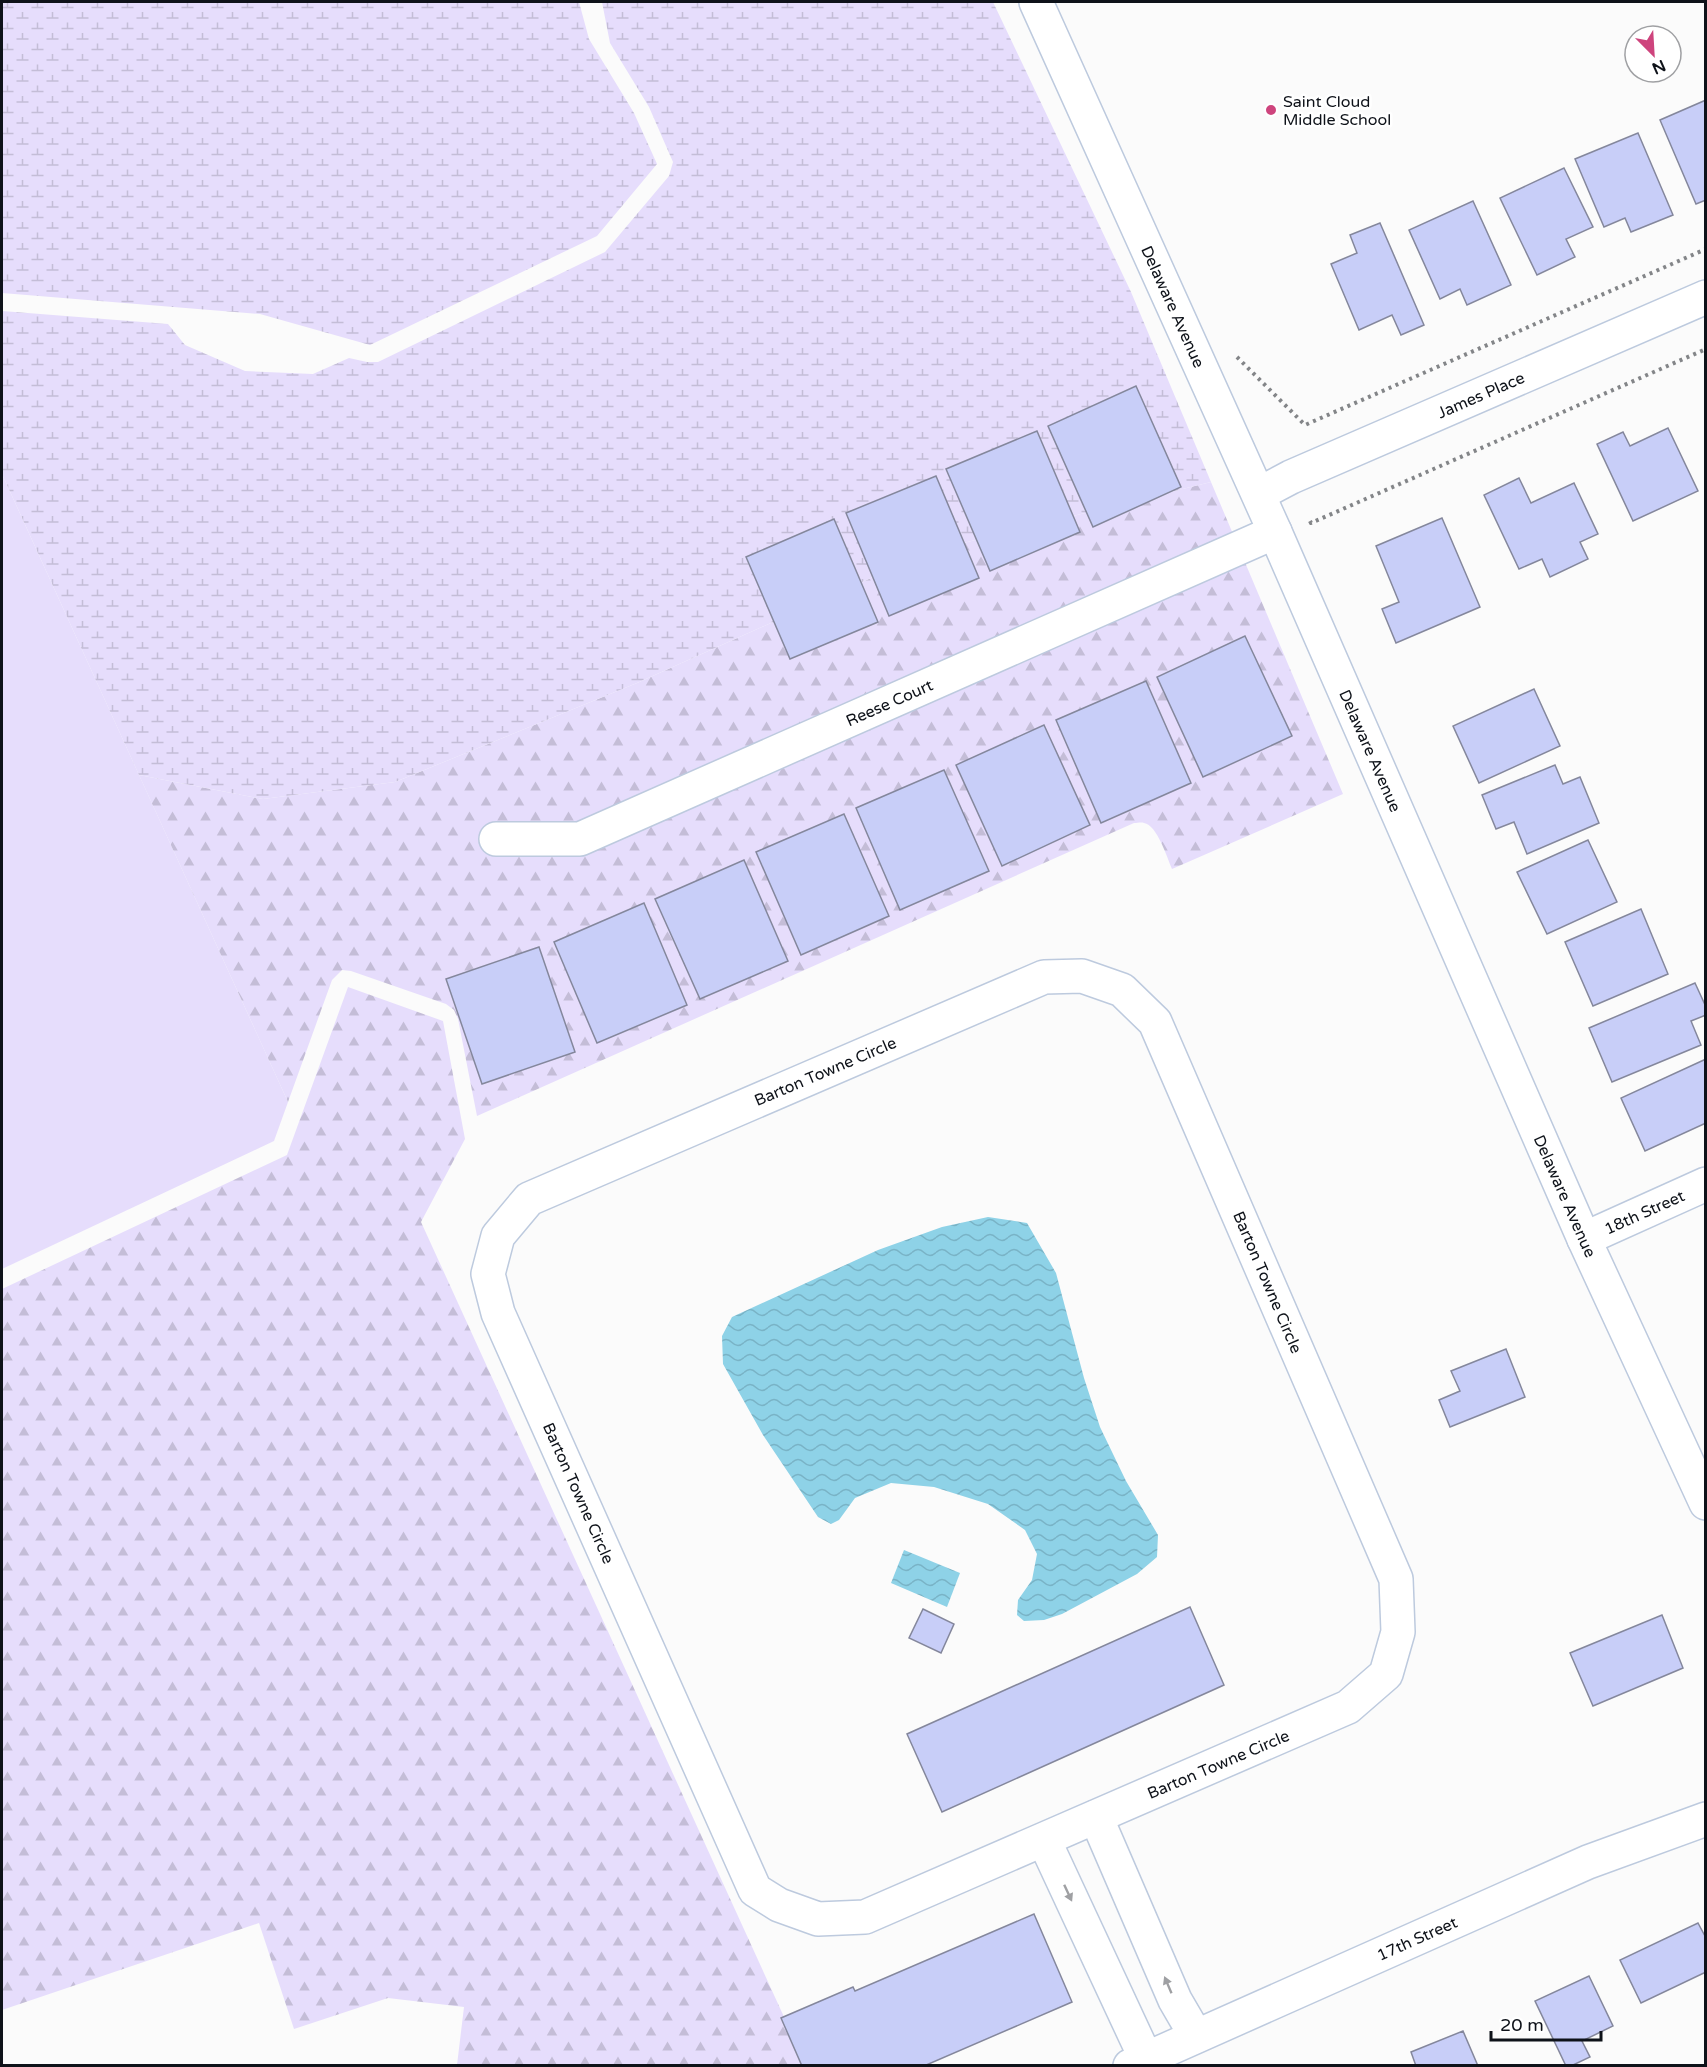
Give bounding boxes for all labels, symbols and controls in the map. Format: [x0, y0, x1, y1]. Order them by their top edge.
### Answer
north arrow [1623, 24, 1683, 84]
text: N [1649, 55, 1669, 79]
place label: Saint Cloud Middle School [1283, 92, 1391, 130]
marker: Saint Cloud Middle School [1264, 103, 1278, 117]
street label: Delaware Avenue [1136, 243, 1209, 371]
street label: James Place [1434, 368, 1528, 423]
street label: Reese Court [843, 675, 936, 731]
street label: Delaware Avenue [1334, 687, 1405, 815]
street label: Barton Towne Circle [751, 1033, 899, 1111]
street label: Delaware Avenue [1529, 1132, 1600, 1261]
street label: 18th Street [1601, 1186, 1688, 1240]
street label: Barton Towne Circle [1228, 1208, 1306, 1356]
street label: Barton Towne Circle [538, 1420, 618, 1567]
street label: Barton Towne Circle [1144, 1726, 1292, 1804]
one-way arrow [1064, 1884, 1073, 1901]
street label: 17th Street [1374, 1913, 1461, 1966]
one-way arrow [1163, 1975, 1173, 1993]
scale bar [1491, 2004, 1600, 2042]
text: 20 m [1500, 2014, 1544, 2036]

